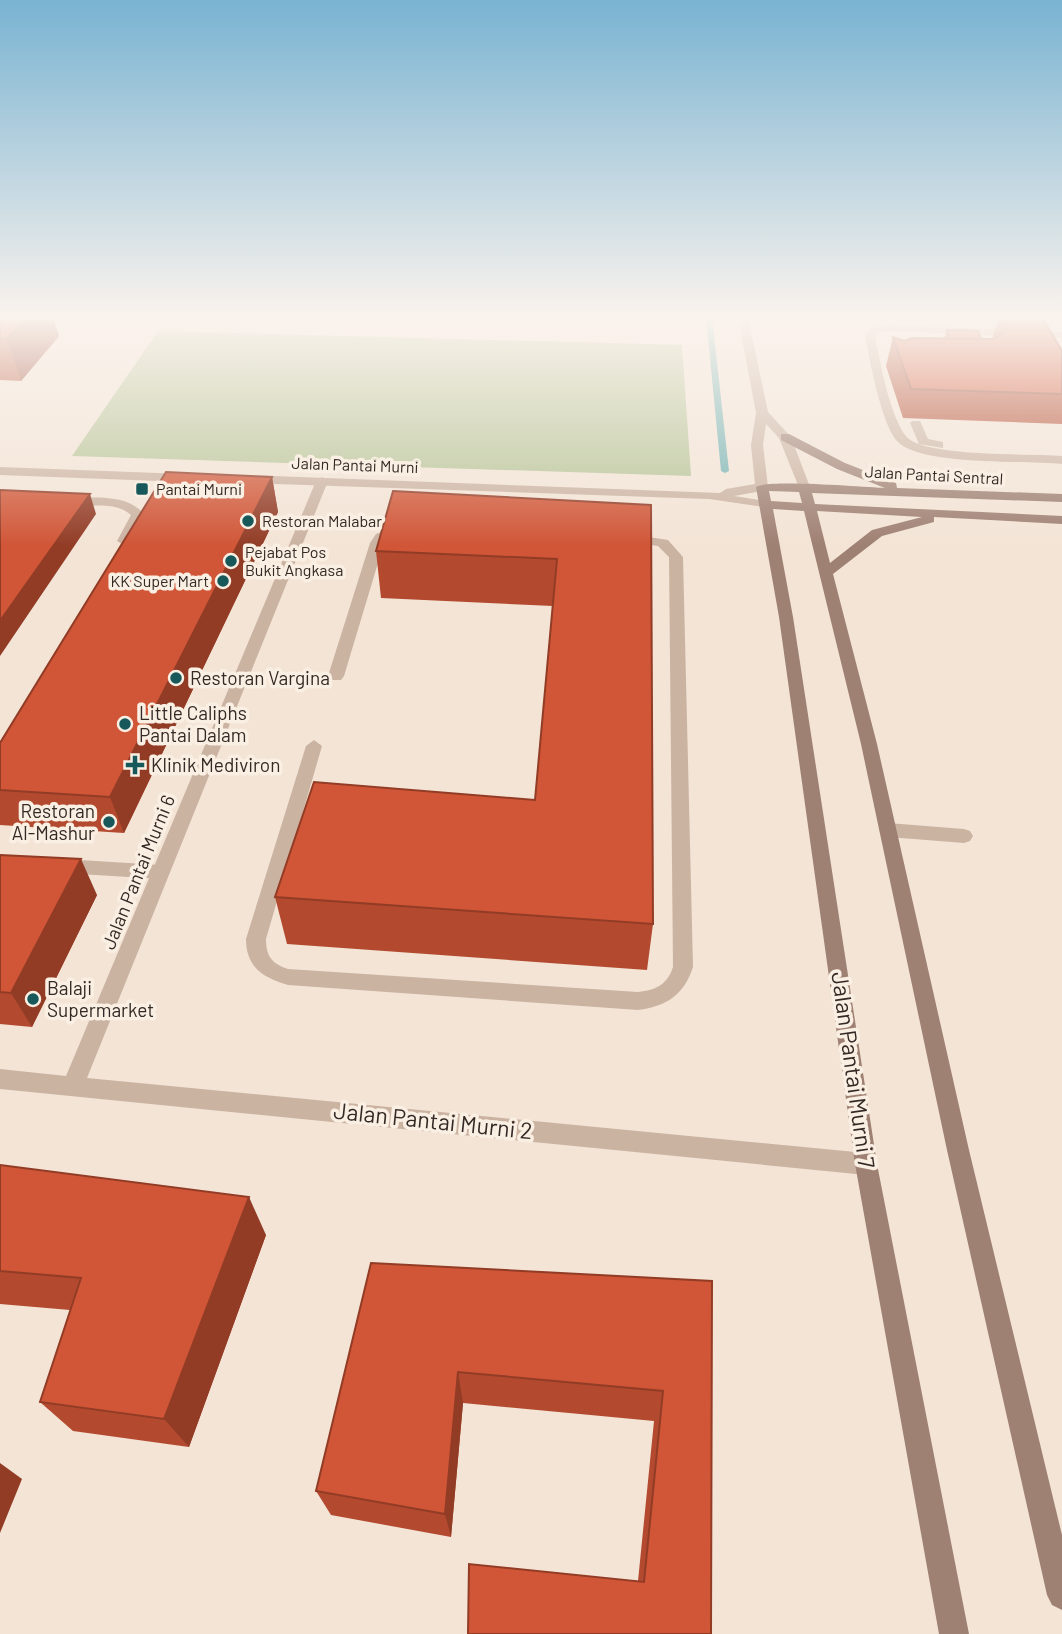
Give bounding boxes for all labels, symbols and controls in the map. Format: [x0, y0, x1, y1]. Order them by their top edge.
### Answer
street label: Jalan Pantai Murni [291, 453, 419, 476]
street label: Jalan Pantai Sentral [864, 461, 1004, 488]
place label: Pantai Murni [156, 479, 242, 498]
marker: Pantai Murni [134, 481, 150, 497]
place label: Restoran Malabar [262, 511, 382, 530]
marker: Restoran Malabar [240, 513, 256, 529]
place label: Pejabat Pos Bukit Angkasa [245, 542, 343, 579]
marker: Pejabat Pos Bukit Angkasa [223, 553, 239, 569]
place label: KK Super Mart [111, 571, 209, 590]
marker: KK Super Mart [215, 573, 231, 589]
place label: Restoran Vargina [190, 666, 330, 689]
marker: Restoran Vargina [168, 670, 184, 686]
place label: Little Caliphs Pantai Dalam [139, 701, 247, 746]
marker: Little Caliphs Pantai Dalam [117, 716, 133, 732]
place label: Klinik Mediviron [151, 753, 280, 776]
marker: Klinik Mediviron [125, 755, 145, 775]
street label: Jalan Pantai Murni 6 [96, 791, 179, 952]
place label: Restoran Al-Mashur [12, 799, 95, 844]
marker: Restoran Al-Mashur [101, 814, 117, 830]
street label: Jalan Pantai Murni 7 [826, 970, 882, 1170]
place label: Balaji Supermarket [47, 976, 154, 1021]
marker: Balaji Supermarket [25, 991, 41, 1007]
street label: Jalan Pantai Murni 2 [332, 1096, 534, 1144]

